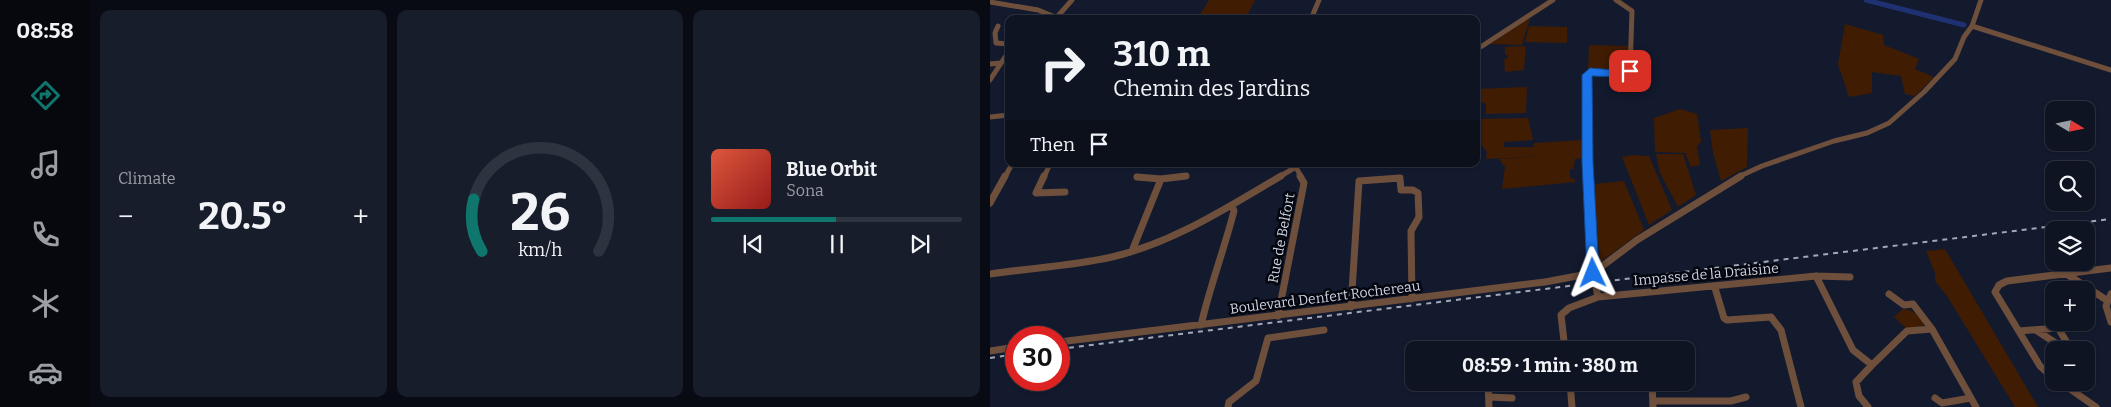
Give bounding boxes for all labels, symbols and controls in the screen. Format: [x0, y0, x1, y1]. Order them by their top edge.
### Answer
text: 08:58 [16, 17, 74, 44]
text: 310 m [1113, 33, 1210, 75]
icon: right [1030, 35, 1095, 100]
pin [1609, 50, 1651, 92]
icon: arrive [1616, 57, 1644, 85]
text: Chemin des Jardins [1113, 75, 1310, 102]
icon: directions [28, 78, 63, 113]
north arrow [2045, 101, 2095, 151]
map controls [2045, 101, 2095, 391]
icon: arrive [1085, 130, 1113, 158]
text: Then [1030, 133, 1075, 156]
icon: music [28, 147, 63, 182]
text: Blue Orbit [786, 158, 877, 181]
button: search [2045, 161, 2095, 211]
text: Climate [118, 169, 176, 188]
text: 26 [510, 181, 570, 244]
text: Sona [786, 181, 824, 200]
street label: Rue de Belfort [1264, 192, 1299, 285]
text: 20.5° [198, 193, 288, 239]
text: − [118, 200, 133, 233]
text: + [353, 200, 369, 233]
icon: phone [28, 217, 63, 252]
button: layers [2045, 221, 2095, 271]
icon: previous [739, 230, 767, 258]
icon: pause [823, 230, 851, 258]
icon: next [906, 230, 934, 258]
text: km/h [518, 239, 562, 261]
position arrow [1566, 246, 1618, 298]
street label: Impasse de la Draisine [1633, 260, 1779, 289]
street label: Boulevard Denfert Rochereau [1229, 277, 1422, 318]
button: + [2045, 281, 2095, 331]
icon: climate [28, 286, 63, 321]
speed limit sign: 30 [1005, 326, 1070, 391]
button: − [2045, 341, 2095, 391]
text: 08:59 · 1 min · 380 m [1462, 354, 1638, 377]
icon: car [28, 355, 63, 390]

